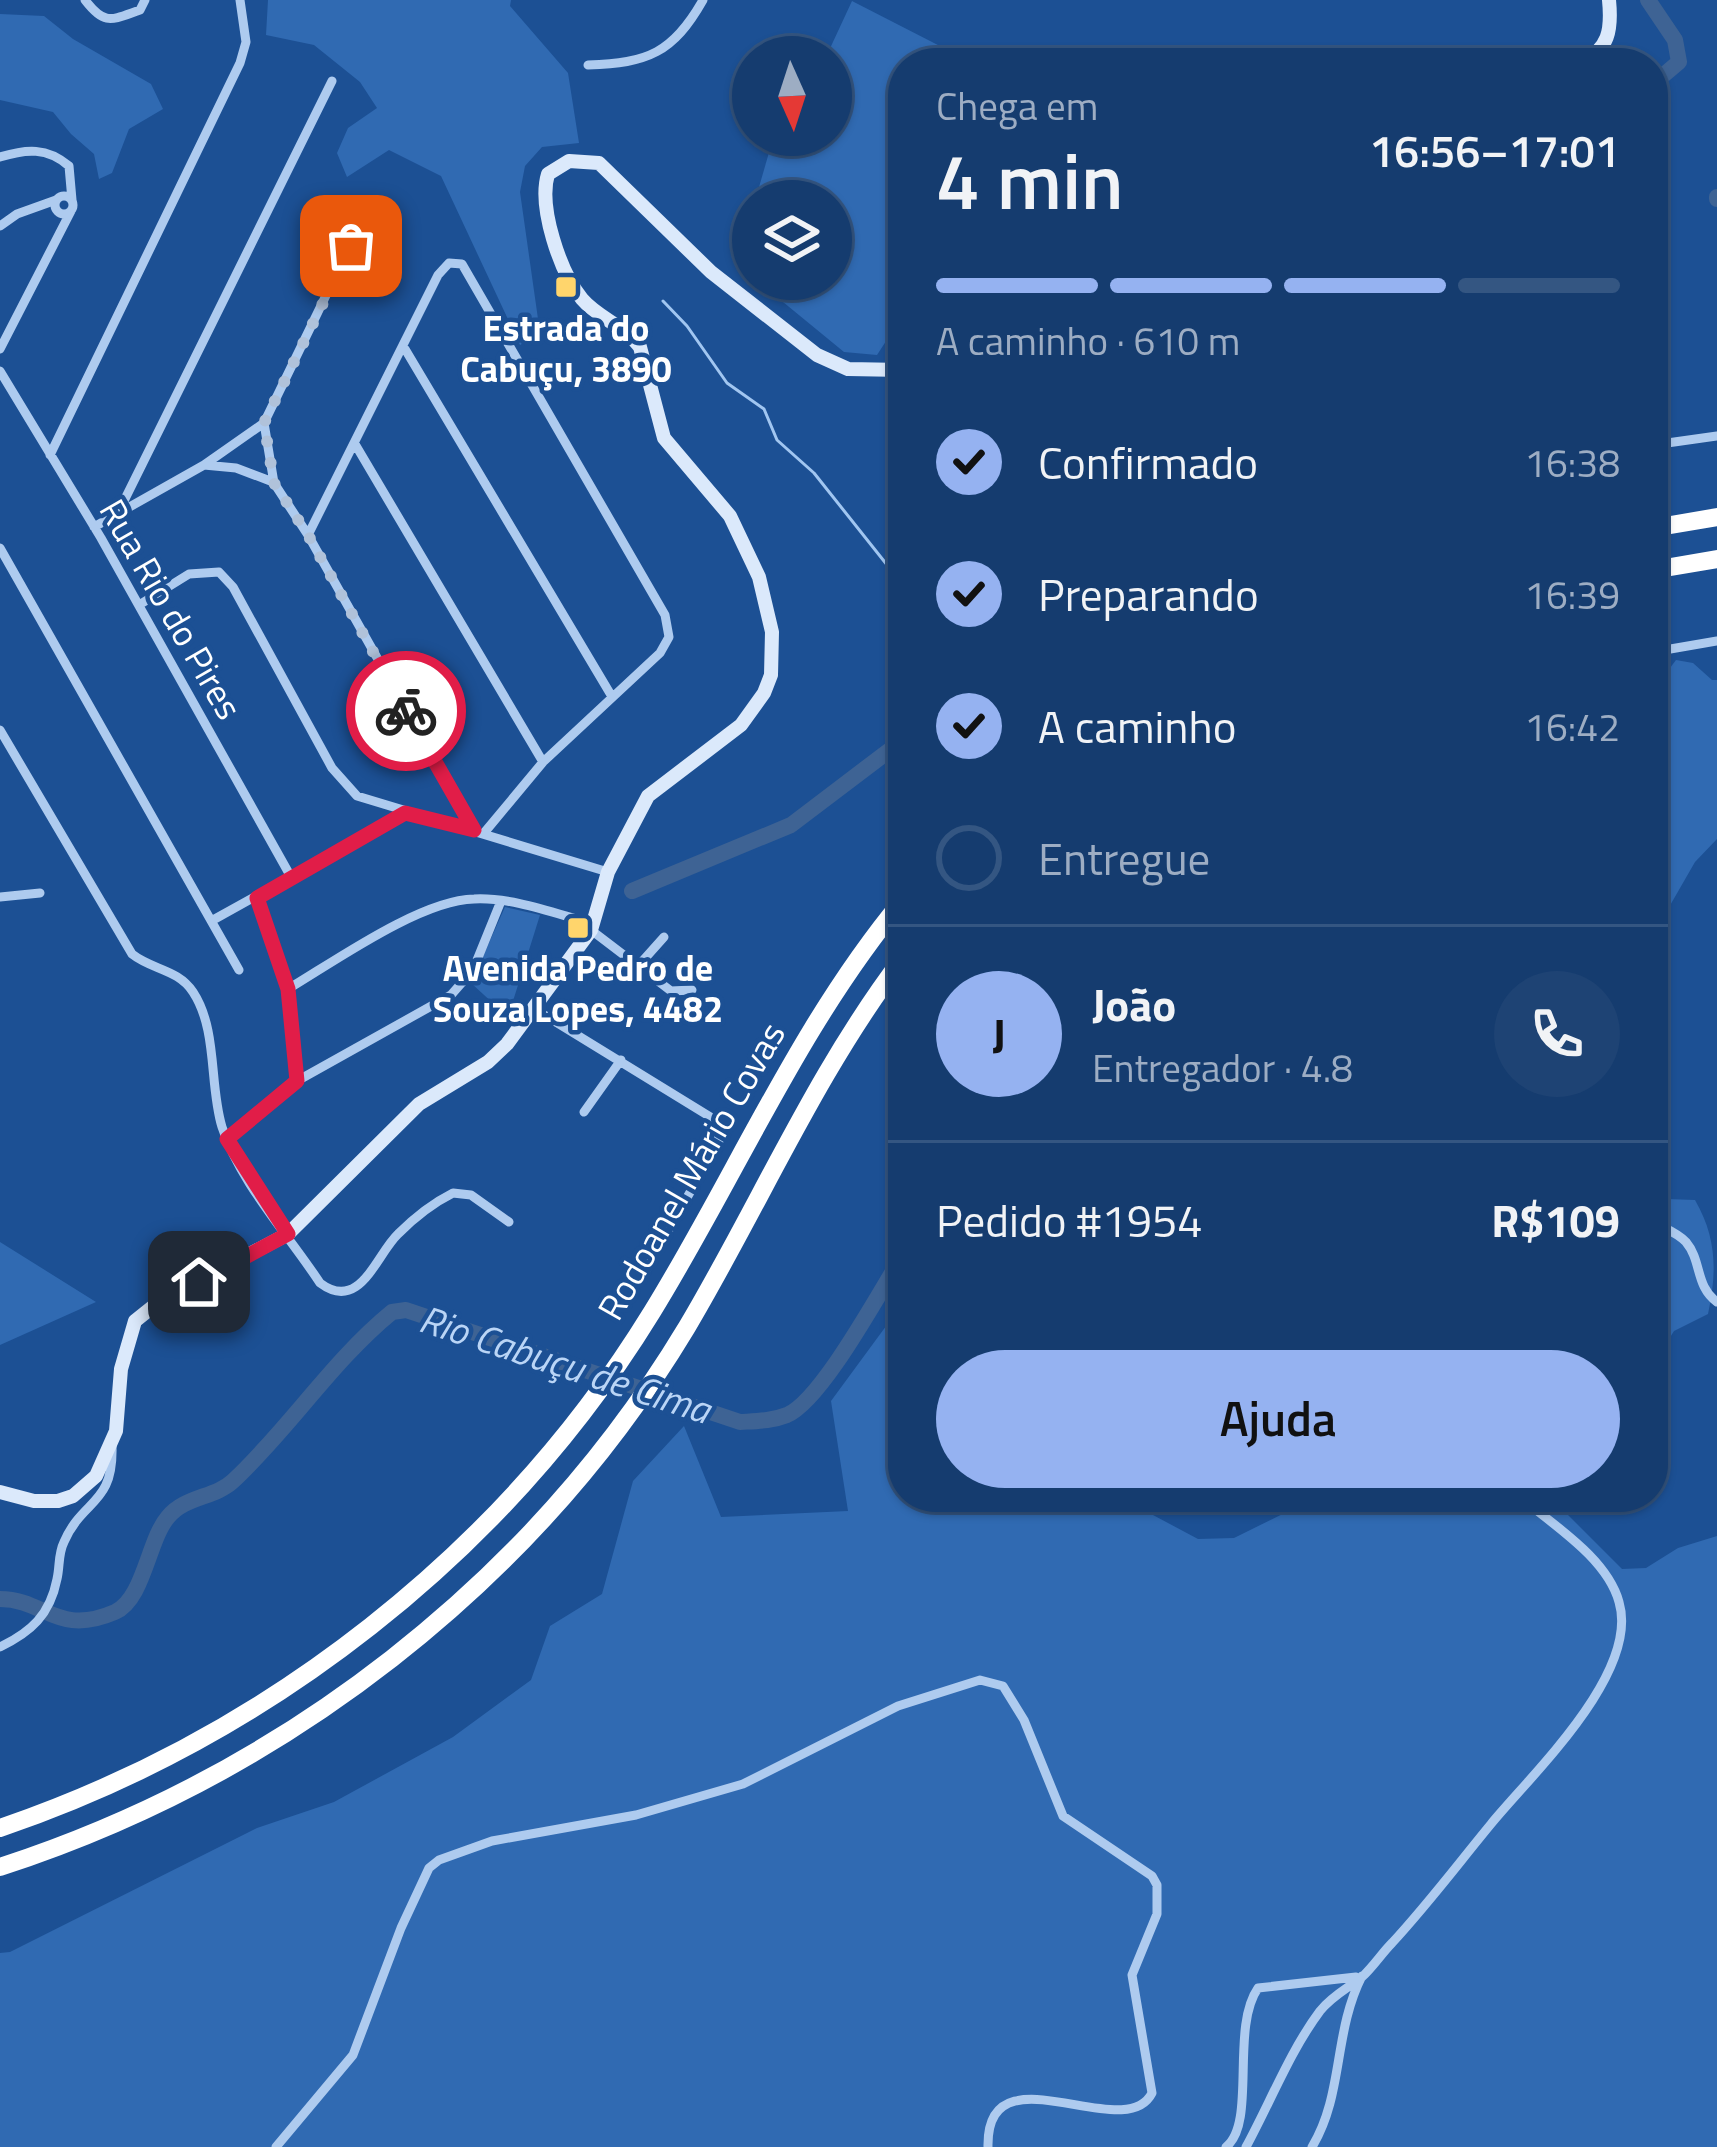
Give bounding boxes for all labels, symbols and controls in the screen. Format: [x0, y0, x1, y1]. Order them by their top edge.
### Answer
north arrow [732, 36, 852, 156]
map controls [732, 36, 852, 300]
text: Chega em [936, 76, 1098, 135]
text: 16:56–17:01 [1369, 116, 1620, 184]
text: 4 min [936, 121, 1124, 239]
button: layers [732, 180, 852, 300]
pin [300, 195, 402, 297]
icon: bag [318, 213, 384, 279]
marker: Estrada do Cabuçu, 3890 [553, 274, 579, 300]
place label: Estrada do Cabuçu, 3890 [460, 300, 672, 396]
text: A caminho · 610 m [936, 311, 1240, 370]
text: Confirmado [1038, 428, 1258, 496]
icon: check [936, 429, 1002, 495]
text: 16:38 [1524, 433, 1620, 492]
street label: Rua Rio do Pires [86, 488, 257, 729]
text: Preparando [1038, 560, 1259, 628]
icon: check [936, 561, 1002, 627]
text: 16:39 [1524, 565, 1620, 624]
courier [346, 651, 466, 771]
icon: bike [373, 678, 439, 744]
text: A caminho [1038, 692, 1236, 760]
icon: check [936, 693, 1002, 759]
text: 16:42 [1524, 697, 1620, 756]
text: Entregue [1038, 824, 1210, 892]
marker: Avenida Pedro de Souza Lopes, 4482 [565, 915, 591, 941]
place label: Avenida Pedro de Souza Lopes, 4482 [433, 940, 723, 1036]
text: João [1092, 970, 1176, 1038]
button: phone [1494, 971, 1620, 1097]
text: J [992, 1000, 1006, 1068]
street label: Rodoanel Mário Covas [583, 1012, 798, 1330]
text: Entregador · 4.8 [1092, 1038, 1353, 1097]
text: Pedido #1954 [936, 1186, 1202, 1254]
text: R$109 [1491, 1186, 1620, 1254]
pin [148, 1231, 250, 1333]
icon: home [166, 1249, 232, 1315]
water label: Rio Cabuçu de Cima [412, 1289, 721, 1439]
button: Ajuda [936, 1350, 1620, 1488]

